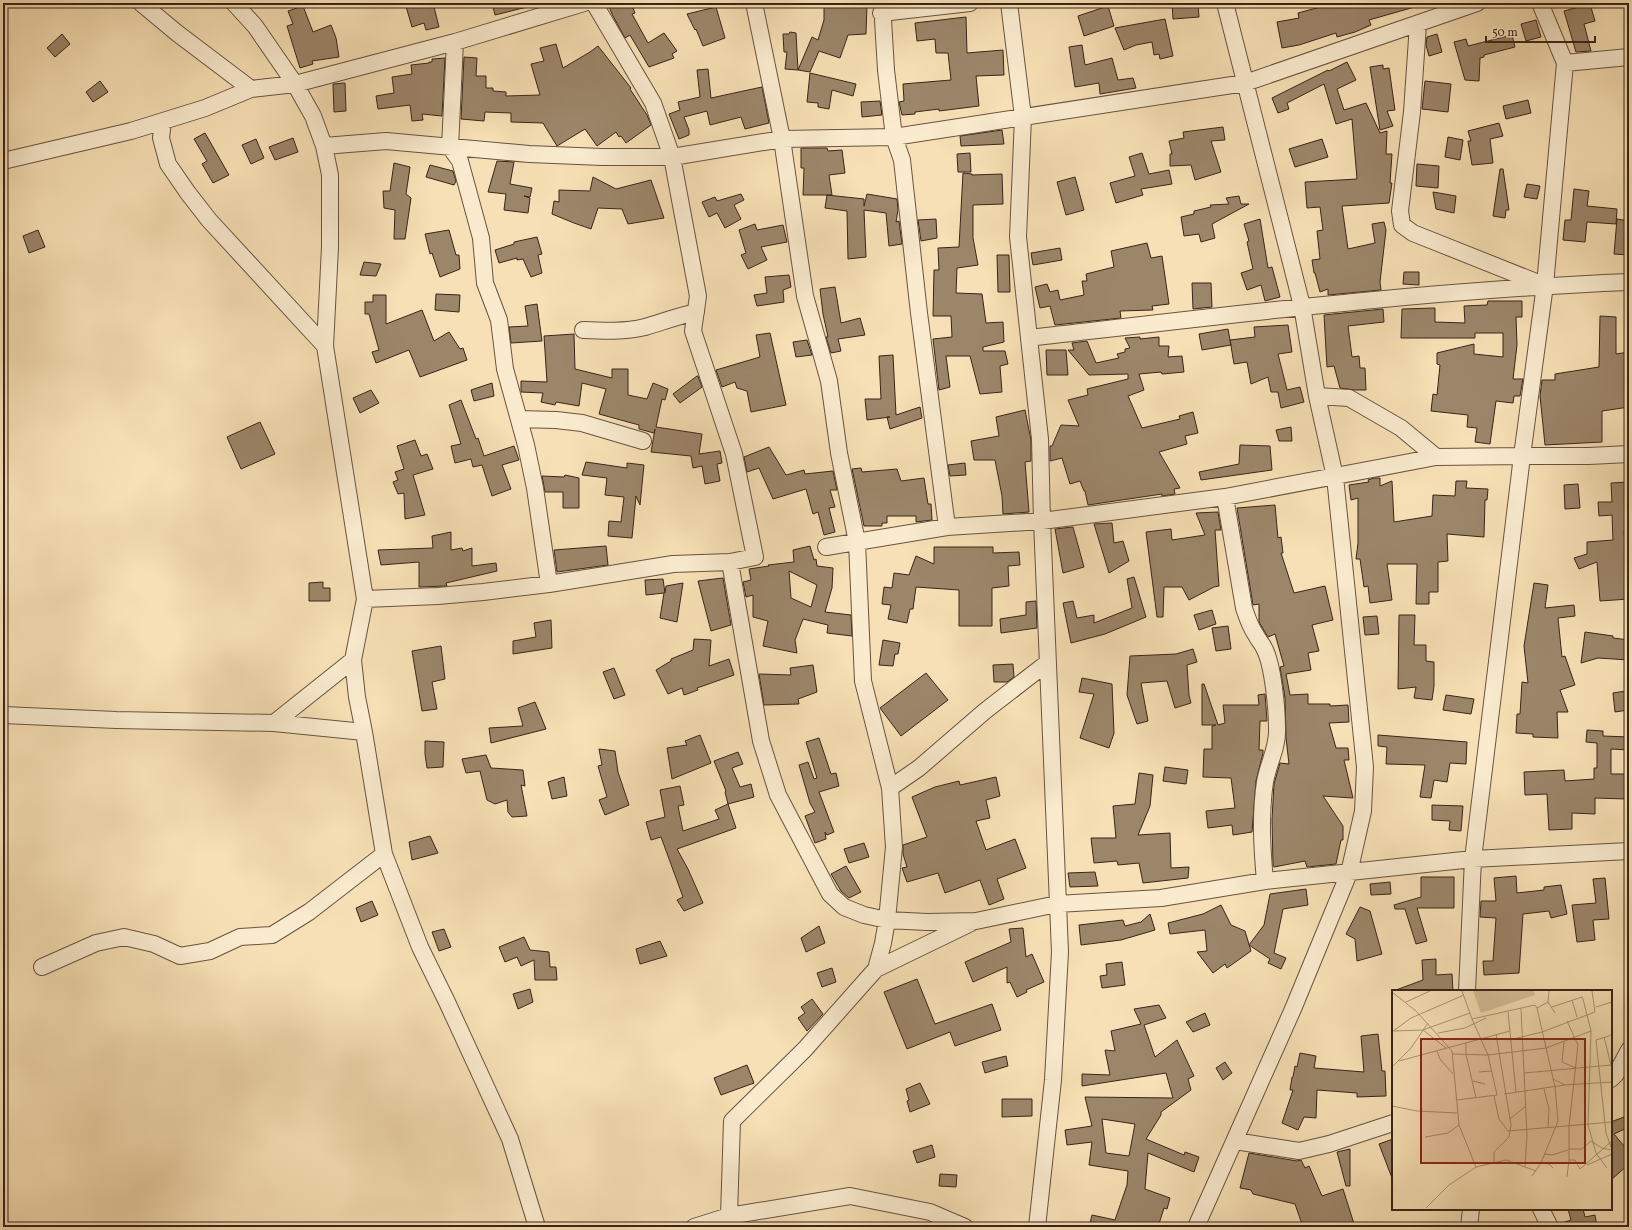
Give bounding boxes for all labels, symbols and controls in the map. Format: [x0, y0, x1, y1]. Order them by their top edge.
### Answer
scale bar [1486, 18, 1595, 44]
text: 50 m [1492, 25, 1518, 41]
inset map [1392, 990, 1612, 1210]

